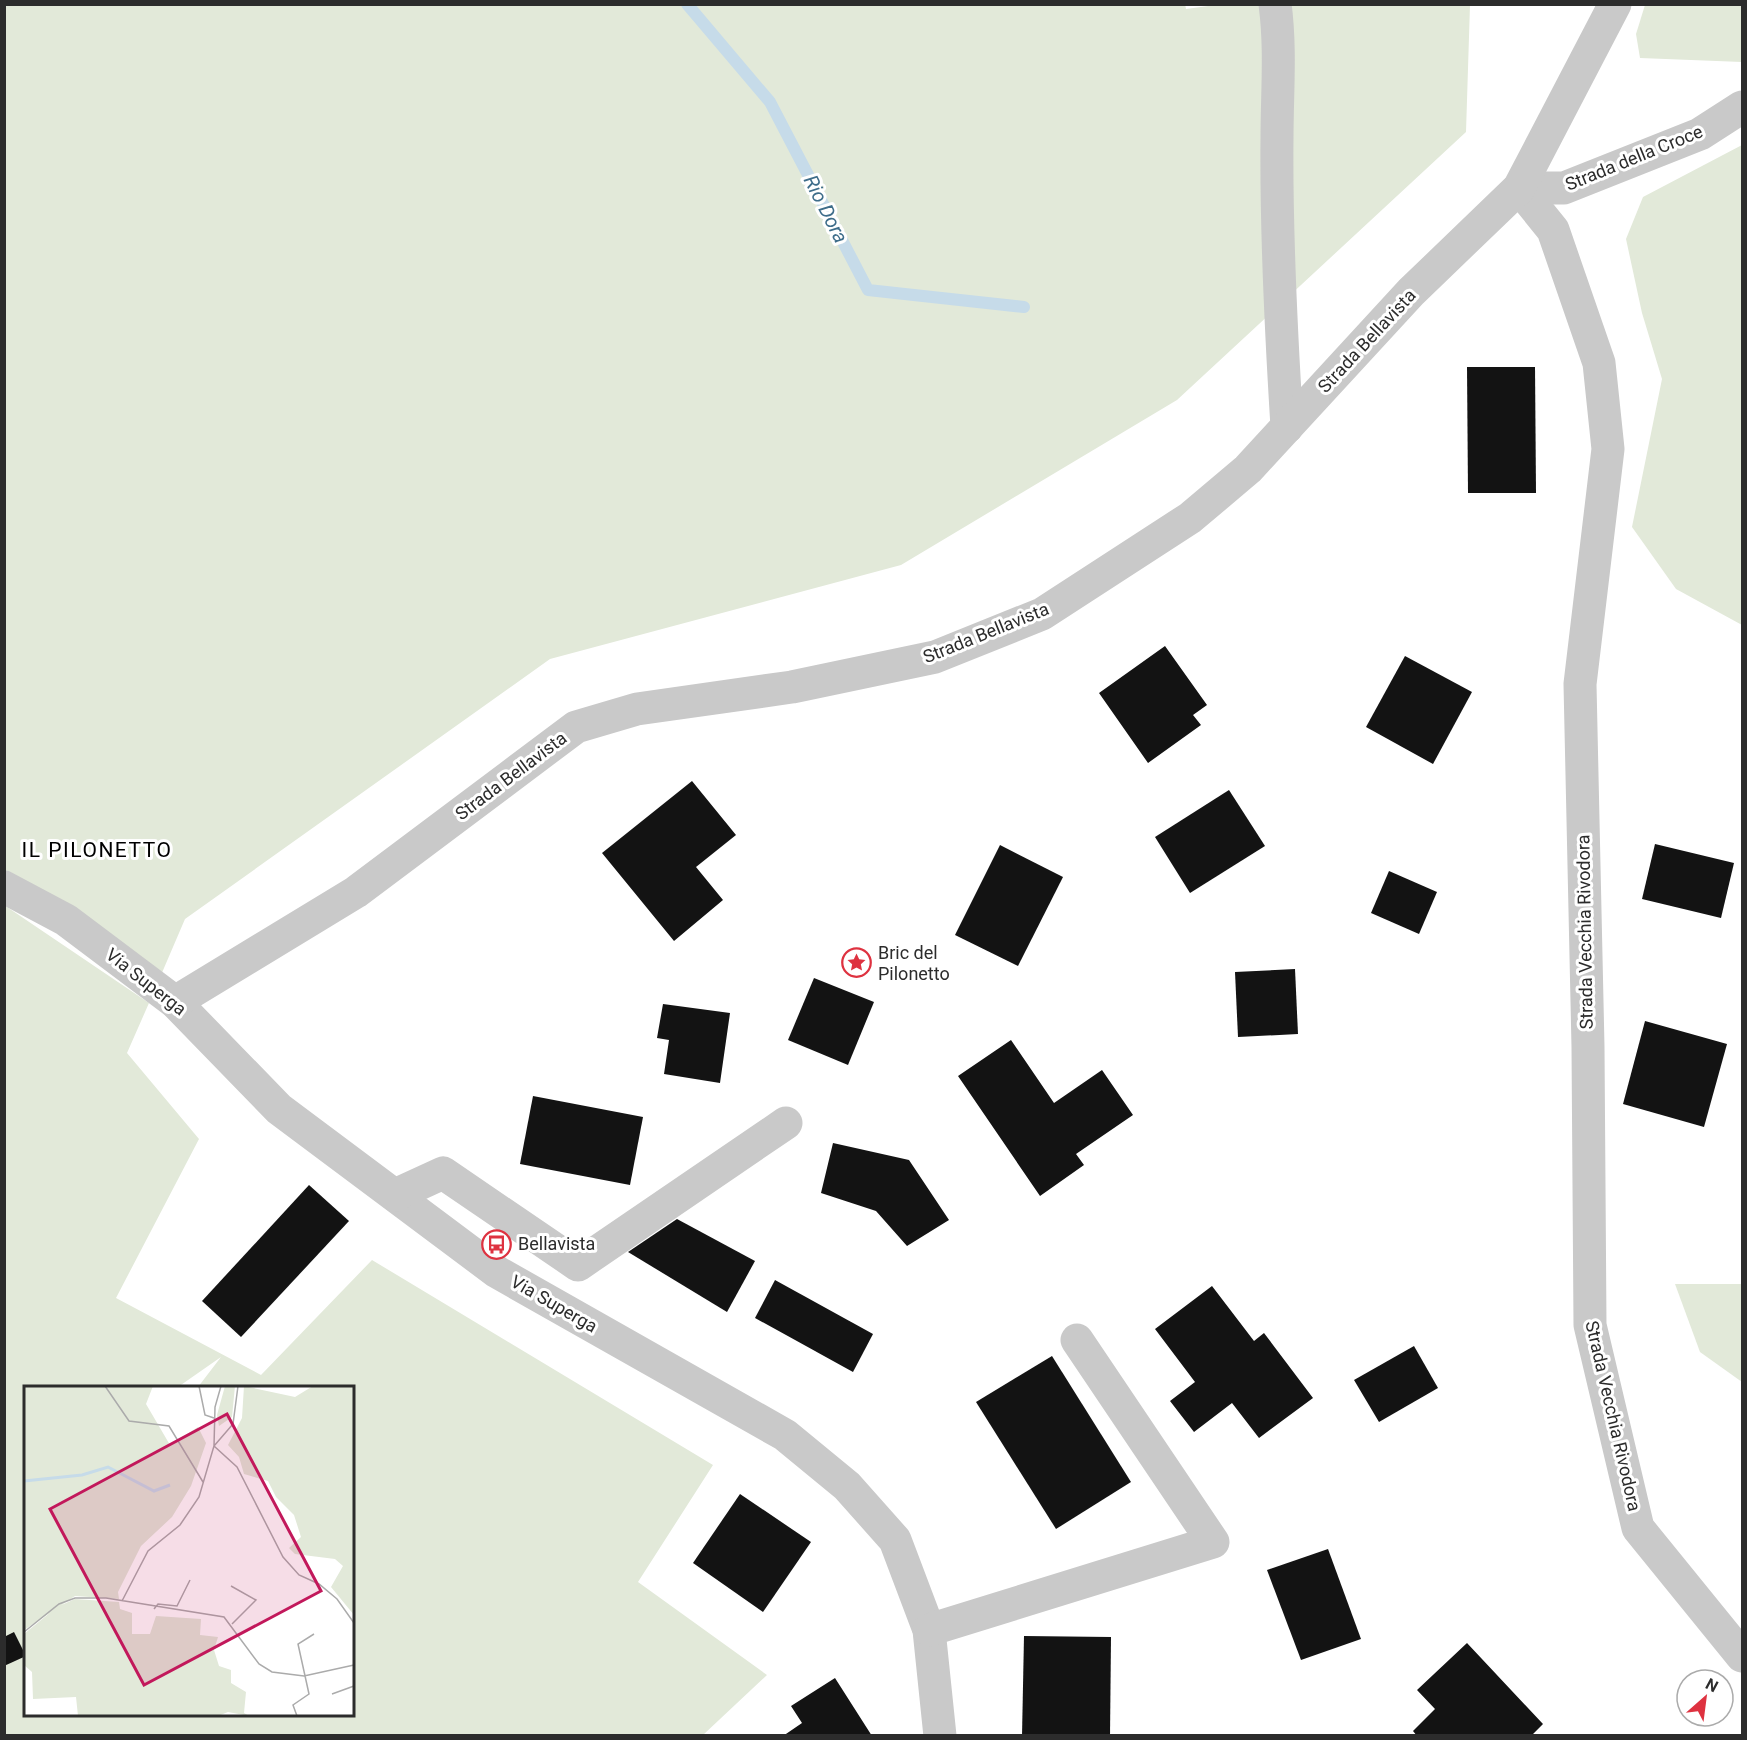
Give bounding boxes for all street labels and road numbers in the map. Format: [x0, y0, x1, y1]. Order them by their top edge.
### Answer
street label: Strada della Croce [1562, 120, 1705, 195]
street label: Strada Bellavista [1313, 285, 1420, 397]
street label: Strada Bellavista [920, 598, 1052, 667]
street label: Strada Bellavista [451, 727, 570, 824]
street label: Strada Vecchia Rivodora [1572, 834, 1597, 1030]
street label: Via Superga [102, 944, 191, 1019]
street label: Via Superga [507, 1270, 601, 1337]
street label: Strada Vecchia Rivodora [1581, 1319, 1646, 1513]

